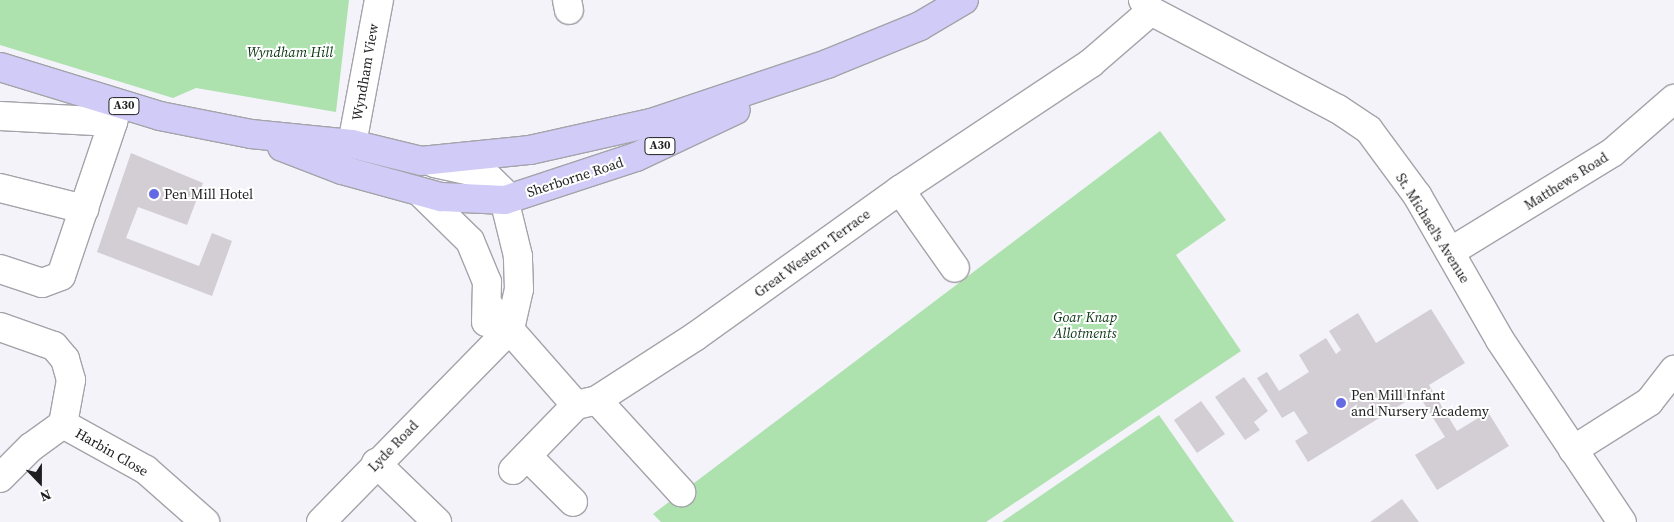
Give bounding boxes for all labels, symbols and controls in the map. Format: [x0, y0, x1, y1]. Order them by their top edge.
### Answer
street label: Wyndham View [348, 22, 382, 122]
park label: Wyndham Hill [247, 44, 333, 60]
road number: A30 [108, 96, 140, 115]
road number: A30 [644, 136, 676, 156]
street label: Matthews Road [1521, 149, 1611, 213]
street label: Sherborne Road [525, 153, 625, 201]
street label: St. Michael's Avenue [1392, 170, 1474, 286]
place label: Pen Mill Hotel [164, 186, 253, 202]
marker: Pen Mill Hotel [148, 188, 160, 200]
street label: Great Western Terrace [751, 205, 873, 301]
park label: Goar Knap Allotments [1053, 309, 1117, 342]
place label: Pen Mill Infant and Nursery Academy [1351, 387, 1489, 420]
marker: Pen Mill Infant and Nursery Academy [1335, 397, 1347, 409]
street label: Lyde Road [364, 417, 422, 475]
street label: Harbin Close [73, 424, 151, 480]
north arrow [15, 457, 65, 507]
text: N [37, 485, 54, 507]

